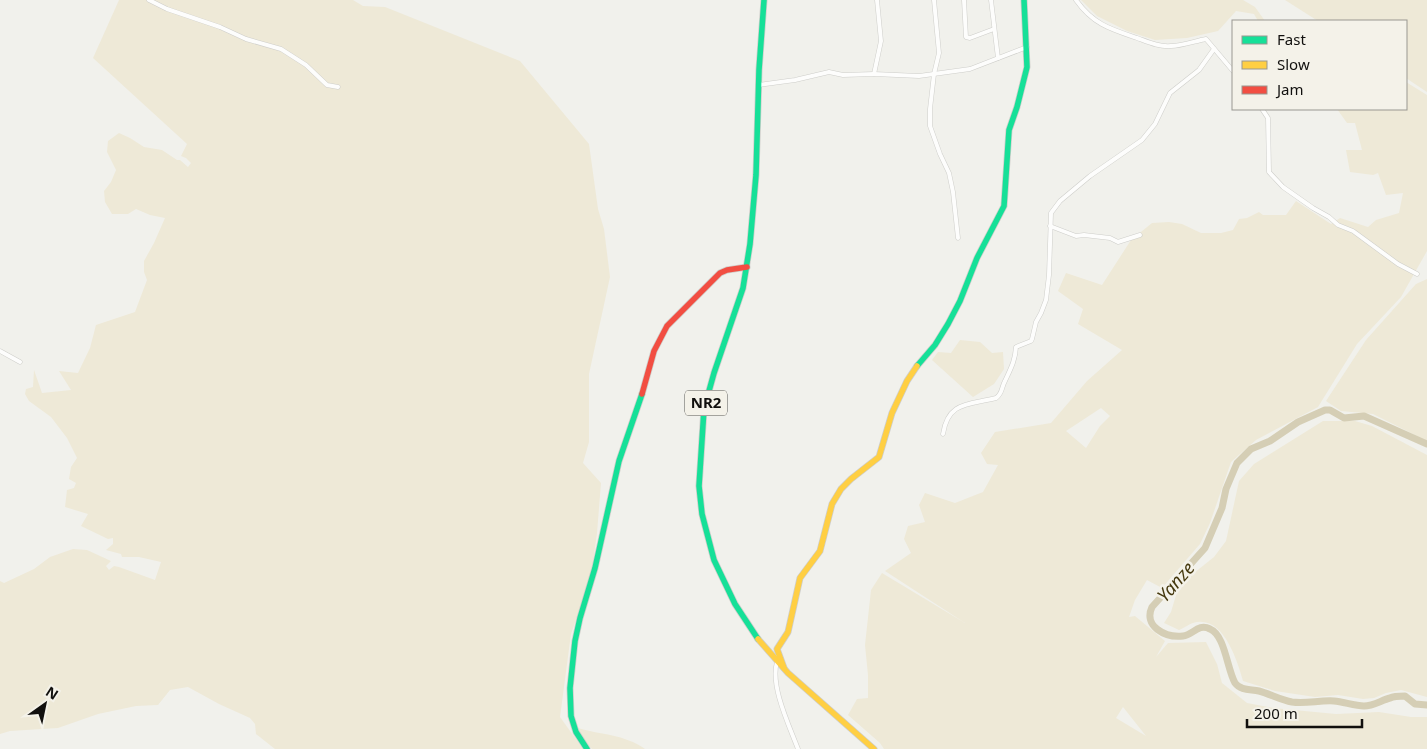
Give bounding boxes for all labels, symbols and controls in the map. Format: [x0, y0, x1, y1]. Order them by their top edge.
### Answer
legend [1232, 20, 1407, 110]
text: Fast [1277, 29, 1306, 49]
text: Slow [1277, 54, 1310, 74]
text: Jam [1275, 79, 1304, 99]
road number: NR2 [685, 390, 727, 416]
water label: Yanze [1151, 556, 1199, 607]
north arrow [20, 679, 70, 729]
text: N [42, 682, 62, 704]
scale bar [1247, 696, 1362, 728]
text: 200 m [1254, 703, 1298, 723]

